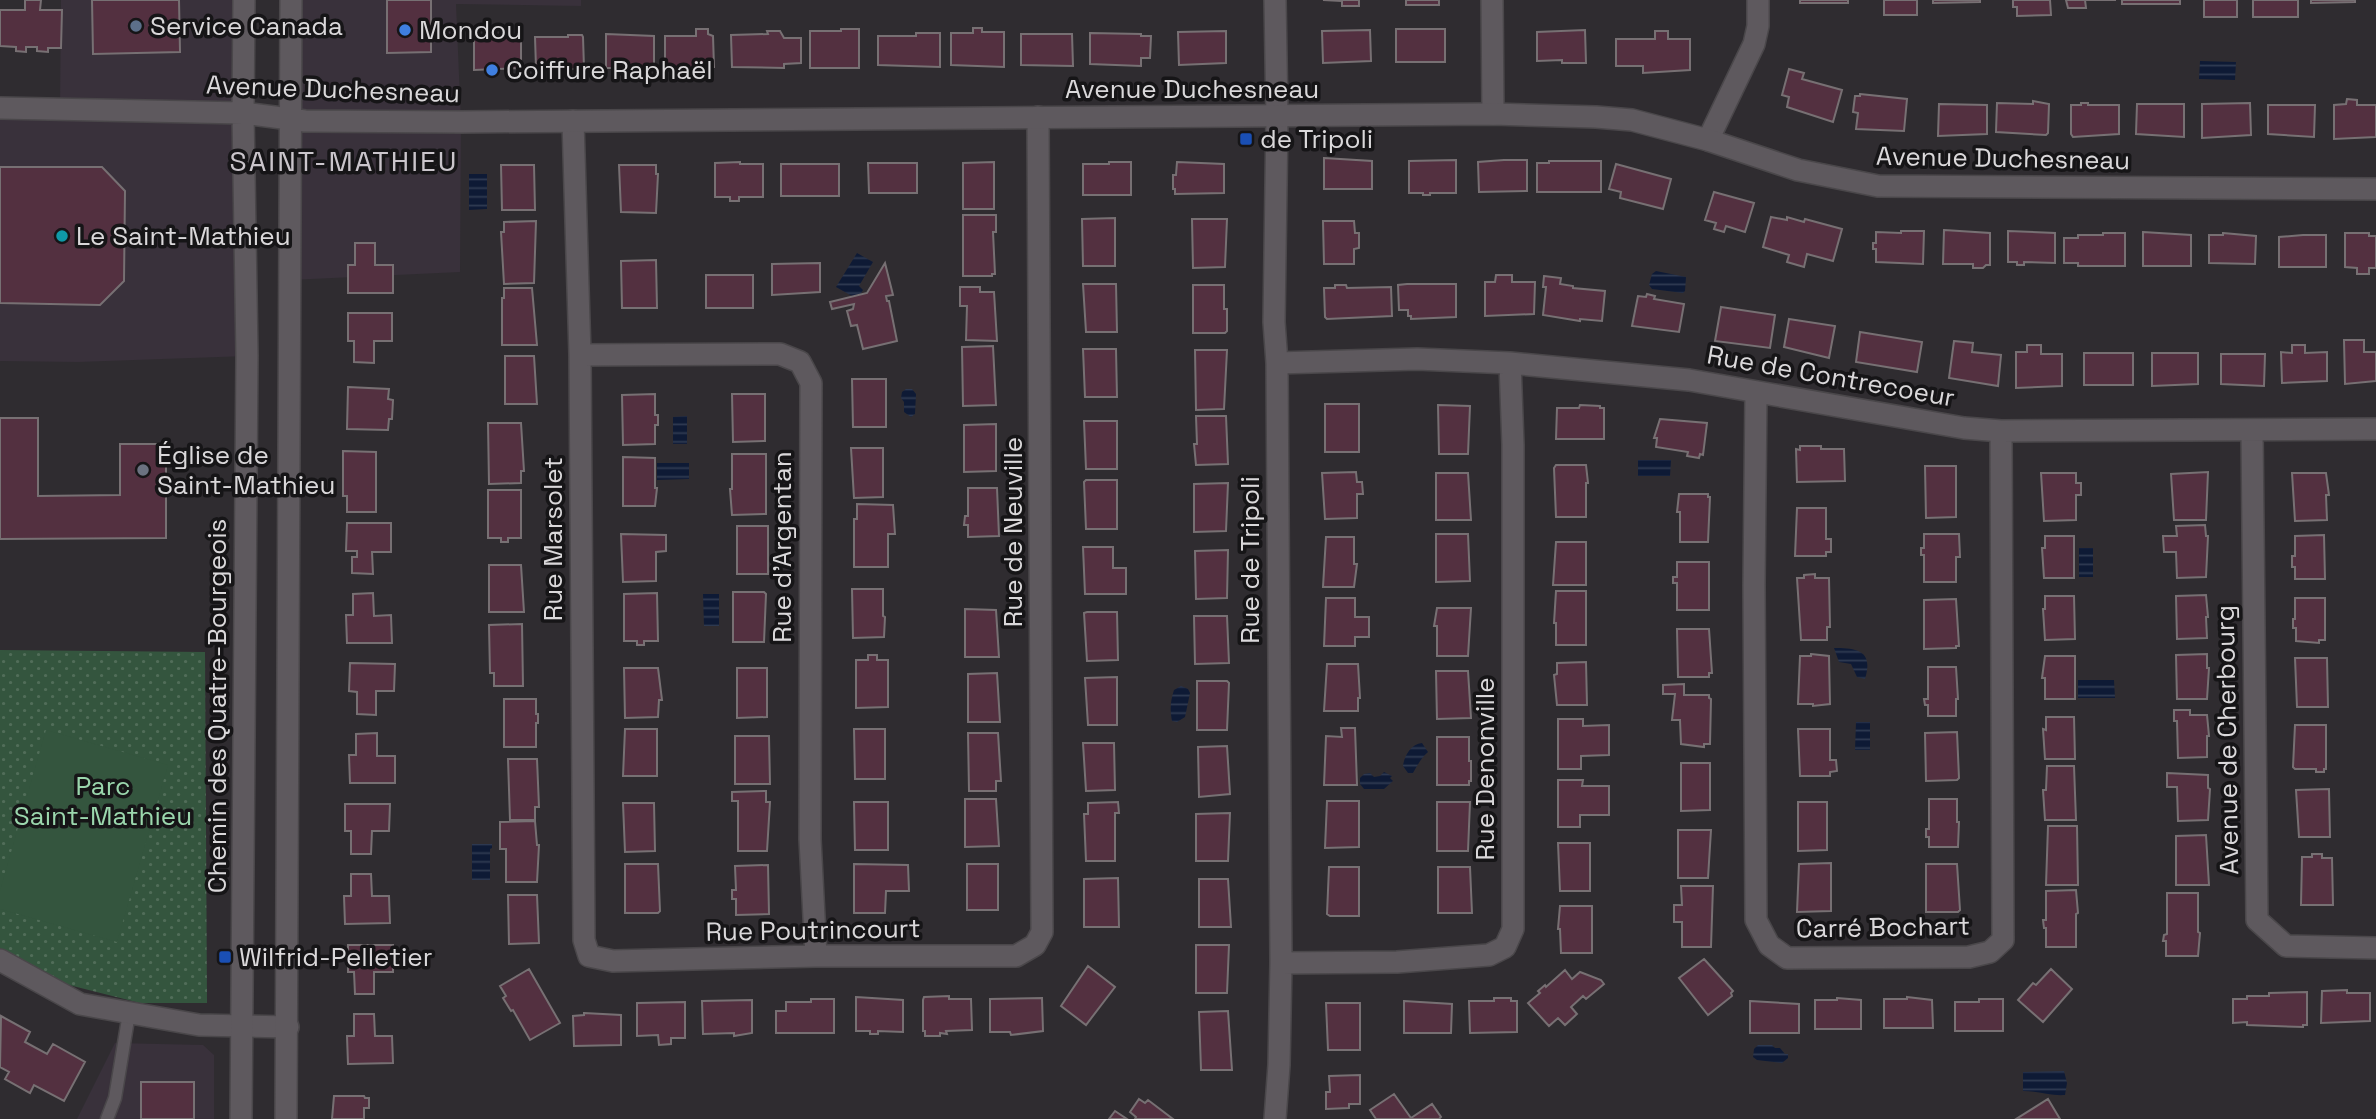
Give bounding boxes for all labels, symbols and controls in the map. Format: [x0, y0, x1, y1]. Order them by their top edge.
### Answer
place label: Service Canada [150, 9, 343, 43]
place label: Mondou [419, 13, 522, 47]
marker: Service Canada [128, 18, 144, 34]
marker: Mondou [397, 22, 413, 38]
place label: Coiffure Raphaël [506, 53, 713, 87]
marker: Coiffure Raphaël [484, 62, 500, 78]
street label: Avenue Duchesneau [205, 68, 461, 110]
street label: Avenue Duchesneau [1065, 72, 1319, 106]
place label: de Tripoli [1260, 122, 1373, 156]
marker: de Tripoli [1238, 131, 1254, 147]
street label: Avenue Duchesneau [1876, 139, 2130, 177]
district label: SAINT-MATHIEU [230, 143, 458, 179]
place label: Le Saint-Mathieu [76, 219, 291, 253]
marker: Le Saint-Mathieu [54, 228, 70, 244]
street label: Rue de Contrecoeur [1704, 337, 1958, 415]
street label: Rue de Neuville [996, 437, 1030, 627]
place label: Église de Saint-Mathieu [157, 438, 335, 502]
street label: Rue d'Argentan [765, 451, 799, 643]
street label: Rue Marsolet [536, 457, 570, 621]
marker: Église de Saint-Mathieu [135, 462, 151, 478]
street label: Rue de Tripoli [1233, 476, 1267, 644]
street label: Chemin des Quatre-Bourgeois [200, 519, 234, 893]
street label: Avenue de Cherbourg [2208, 605, 2246, 875]
street label: Rue Denonville [1468, 677, 1502, 861]
park label: Parc Saint-Mathieu [14, 769, 192, 833]
street label: Carré Bochart [1796, 908, 1970, 946]
street label: Rue Poutrincourt [705, 911, 921, 949]
place label: Wilfrid-Pelletier [239, 940, 432, 974]
marker: Wilfrid-Pelletier [217, 949, 233, 965]

